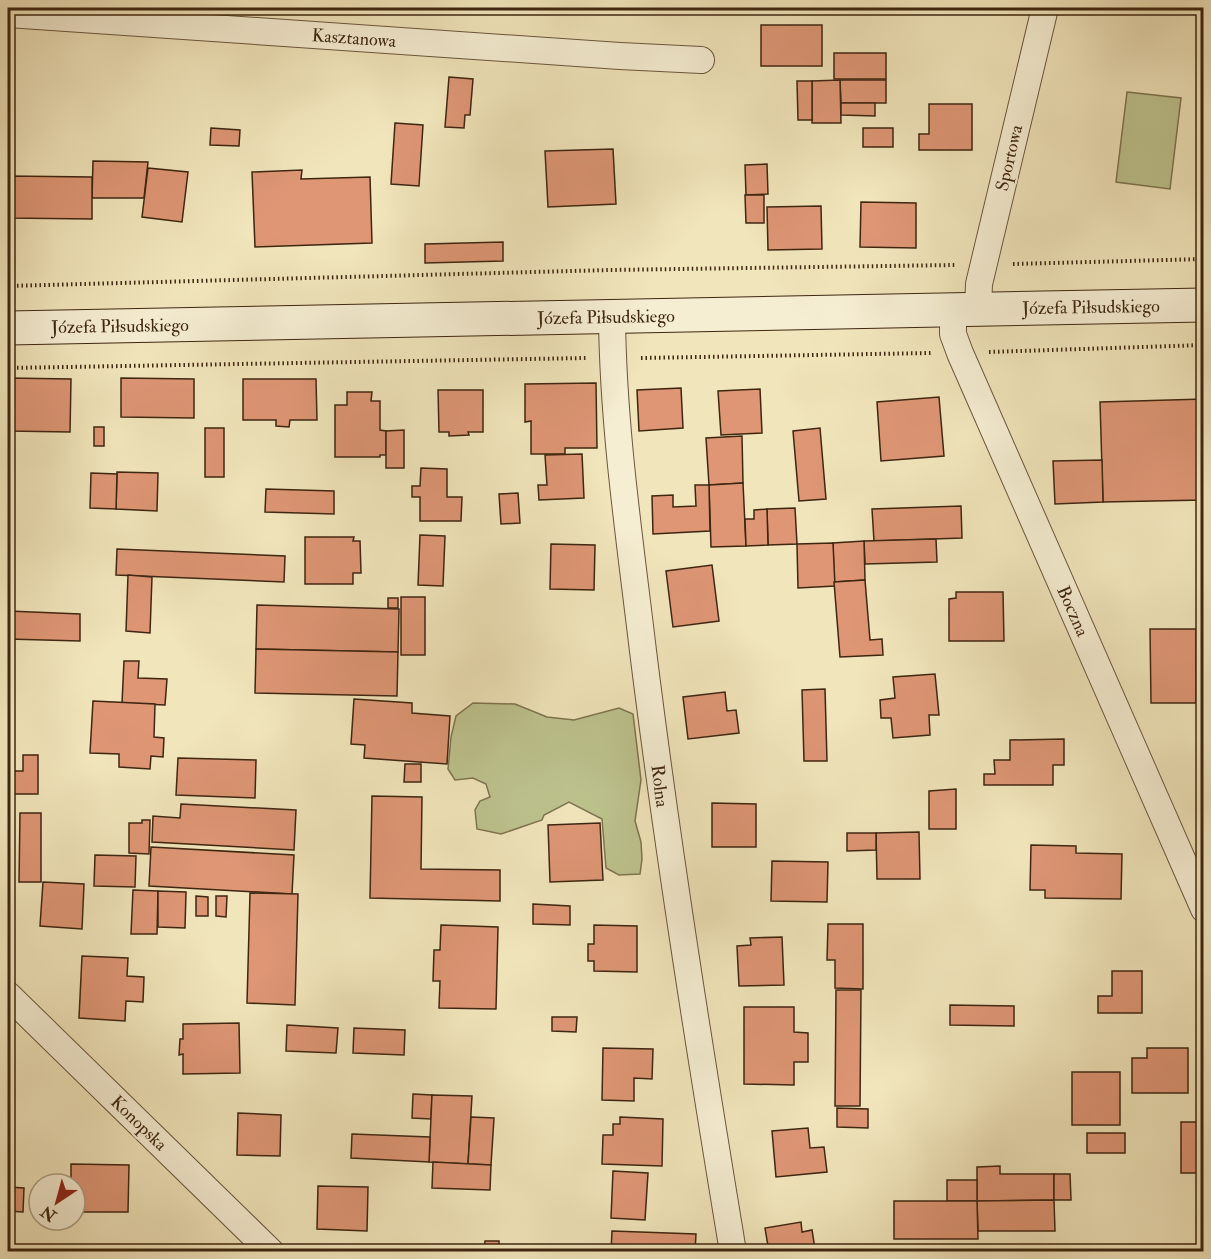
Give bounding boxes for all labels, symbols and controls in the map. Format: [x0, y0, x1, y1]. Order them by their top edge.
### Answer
street label: Kasztanowa [311, 24, 397, 53]
street label: Sportowa [991, 122, 1028, 193]
street label: Józefa Piłsudskiego [1021, 295, 1160, 320]
street label: Józefa Piłsudskiego [536, 305, 675, 330]
street label: Józefa Piłsudskiego [50, 314, 189, 339]
street label: Boczna [1051, 582, 1094, 641]
street label: Rolna [645, 764, 674, 809]
street label: Konopska [106, 1091, 172, 1156]
north arrow [27, 1172, 87, 1232]
text: N [37, 1201, 61, 1226]

